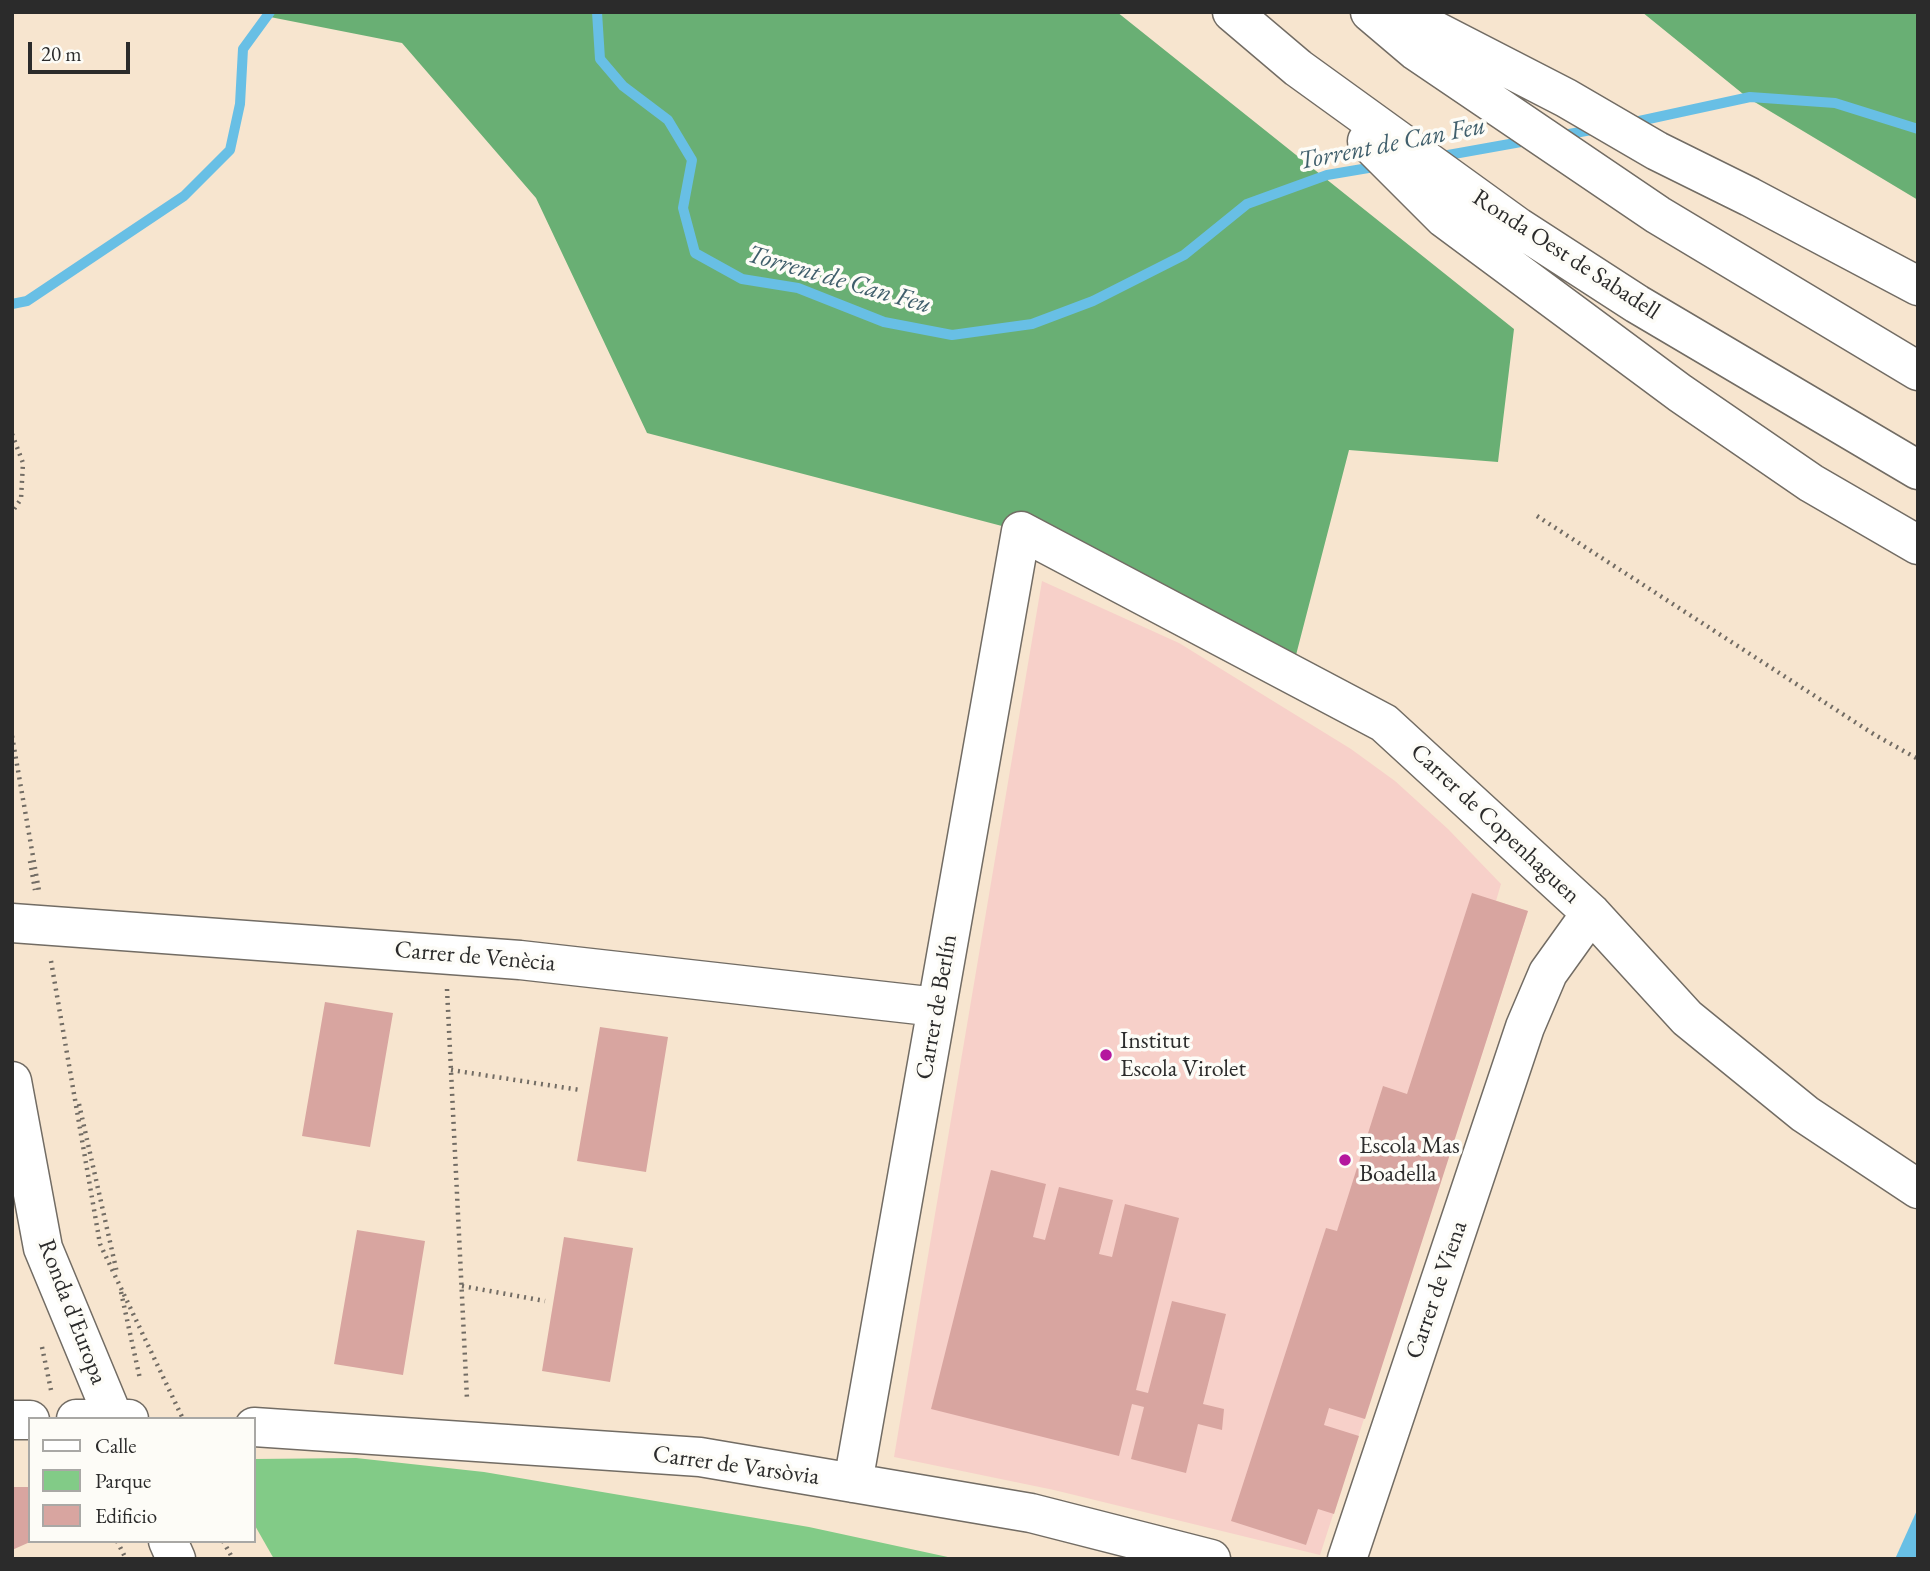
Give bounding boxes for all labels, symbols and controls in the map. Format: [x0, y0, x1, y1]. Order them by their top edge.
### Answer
scale bar [32, 28, 133, 72]
text: 20 m [41, 40, 82, 67]
water label: Torrent de Can Feu [1296, 111, 1488, 177]
street label: Ronda Oest de Sabadell [1467, 184, 1665, 326]
water label: Torrent de Can Feu [744, 239, 934, 321]
street label: Carrer de Copenhaguen [1404, 738, 1586, 910]
street label: Carrer de Berlín [910, 932, 964, 1082]
street label: Carrer de Venècia [393, 936, 557, 978]
place label: Institut Escola Virolet [1120, 1027, 1246, 1083]
marker: Institut Escola Virolet [1098, 1047, 1114, 1063]
place label: Escola Mas Boadella [1359, 1132, 1460, 1188]
marker: Escola Mas Boadella [1337, 1152, 1353, 1168]
street label: Carrer de Viena [1400, 1217, 1474, 1363]
street label: Ronda d'Europa [31, 1236, 113, 1388]
legend [28, 1417, 256, 1543]
text: Calle [95, 1432, 137, 1459]
street label: Carrer de Varsòvia [651, 1440, 821, 1492]
text: Parque [95, 1467, 151, 1494]
text: Edificio [95, 1502, 157, 1529]

